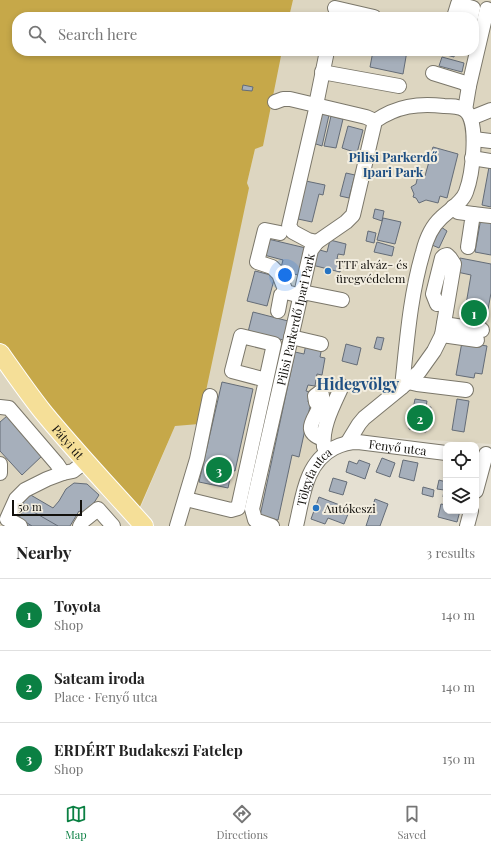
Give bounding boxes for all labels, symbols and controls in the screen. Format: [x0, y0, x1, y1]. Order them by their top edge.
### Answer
search box [12, 12, 479, 56]
icon: search [26, 23, 48, 45]
text: Search here [58, 24, 137, 44]
district label: Pilisi Parkerdő Ipari Park [348, 148, 438, 180]
street label: Pilisi Parkerdő Ipari Park [272, 251, 318, 387]
place label: TTF alváz- és üregvédelem [336, 256, 408, 286]
your location [275, 265, 295, 285]
marker: TTF alváz- és üregvédelem [323, 266, 333, 276]
pin: 1 [461, 298, 487, 328]
district label: Hidegvölgy [317, 373, 400, 394]
pin: 2 [407, 403, 433, 433]
street label: Pátyi út [49, 421, 88, 463]
street label: Fenyő utca [368, 435, 428, 459]
map controls [443, 442, 479, 514]
button: locate [443, 442, 479, 478]
street label: Tölgyfa utca [293, 444, 335, 508]
pin: 3 [206, 455, 232, 485]
button: layers [443, 478, 479, 514]
scale bar [12, 498, 82, 517]
text: 50 m [18, 499, 42, 514]
place label: Autókeszi [323, 500, 376, 516]
marker: Autókeszi [311, 503, 321, 513]
text: Nearby [16, 541, 71, 563]
text: 3 results [426, 544, 475, 561]
text: Toyota [54, 596, 101, 616]
text: 1 [27, 606, 31, 623]
text: 140 m [441, 606, 475, 623]
text: Shop [54, 616, 83, 633]
text: Sateam iroda [54, 668, 145, 688]
text: 2 [26, 678, 32, 695]
text: 140 m [441, 678, 475, 695]
text: Place · Fenyő utca [54, 688, 158, 705]
text: ERDÉRT Budakeszi Fatelep [54, 740, 243, 760]
text: 3 [26, 750, 32, 767]
text: 150 m [442, 750, 475, 767]
text: Shop [54, 760, 83, 777]
tab: Map [65, 803, 87, 842]
tab: Directions [216, 803, 268, 842]
tab: Saved [398, 803, 426, 842]

